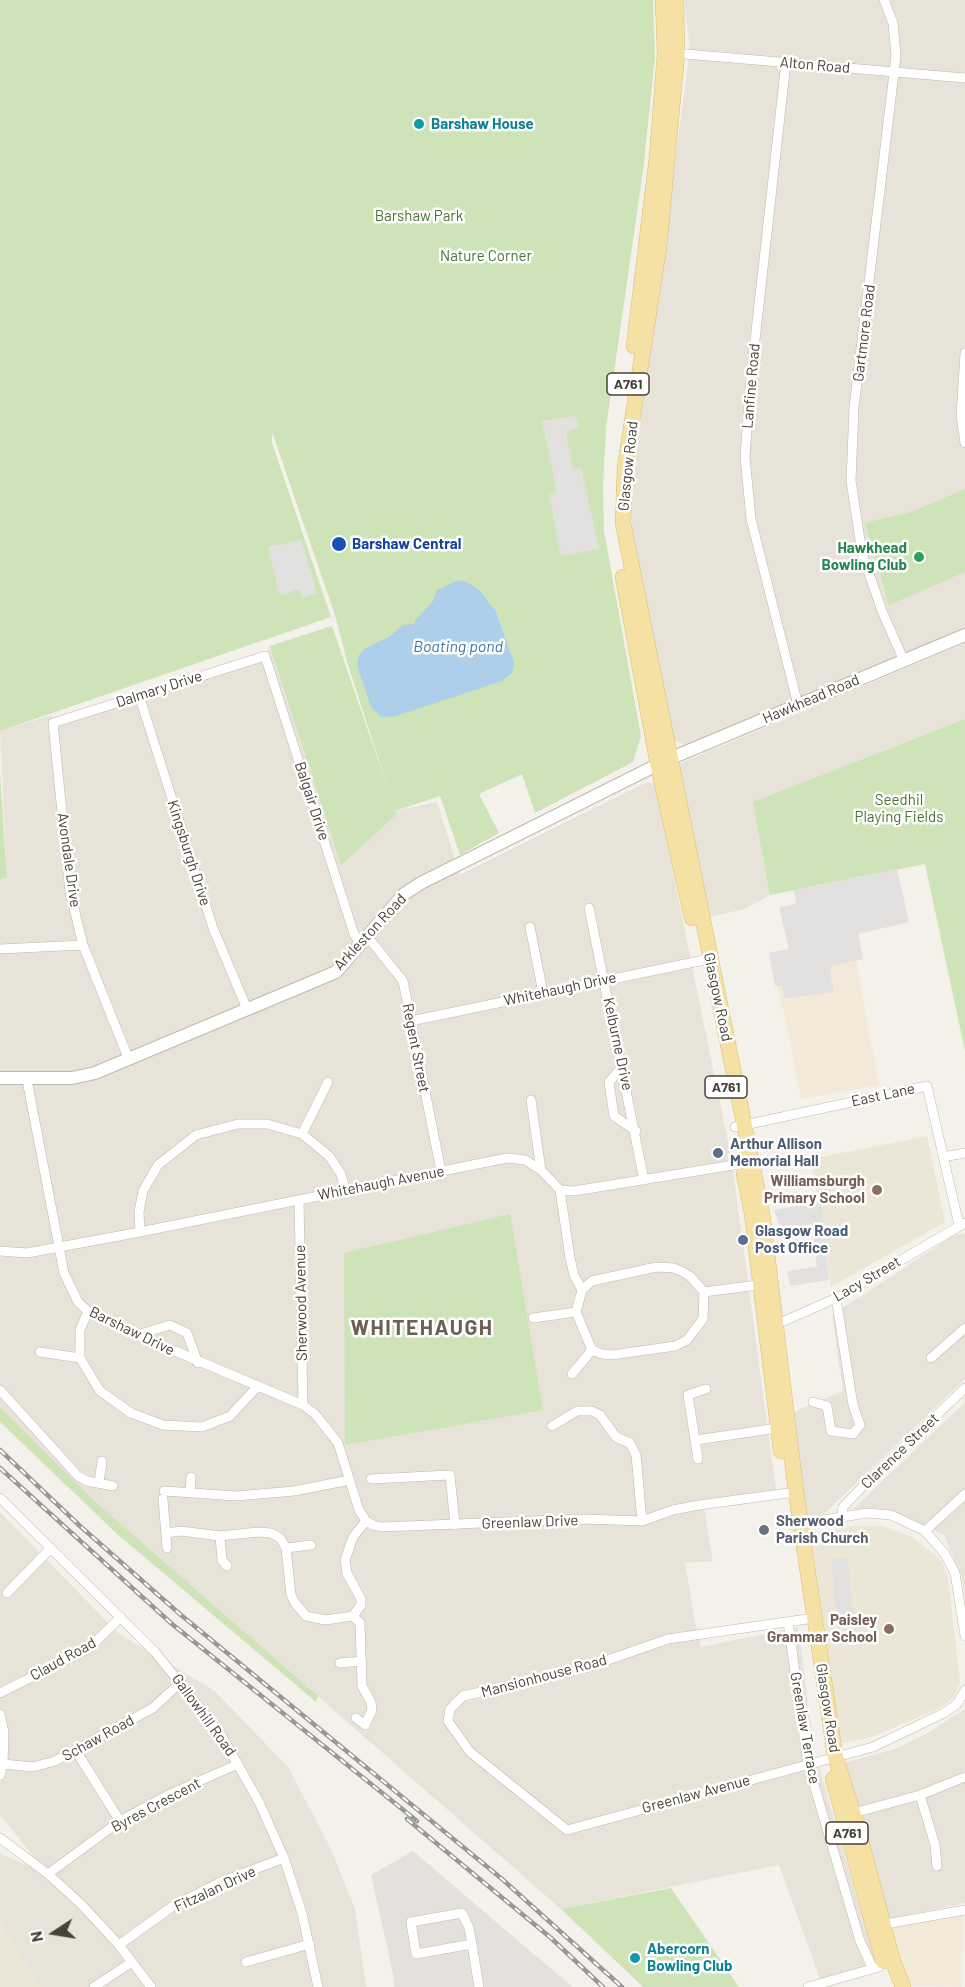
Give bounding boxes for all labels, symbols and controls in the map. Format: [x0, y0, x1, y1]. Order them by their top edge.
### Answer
street label: Alton Road [779, 53, 851, 77]
place label: Barshaw House [431, 115, 534, 133]
marker: Barshaw House [412, 117, 426, 131]
park label: Barshaw Park [375, 207, 463, 225]
park label: Nature Corner [440, 247, 532, 265]
street label: Gartmore Road [849, 283, 879, 383]
street label: Lanfine Road [738, 343, 764, 429]
road number: A761 [607, 373, 649, 395]
street label: Glasgow Road [614, 420, 642, 512]
marker: Barshaw Central [330, 535, 348, 553]
place label: Barshaw Central [352, 535, 461, 553]
place label: Hawkhead Bowling Club [822, 539, 907, 574]
marker: Hawkhead Bowling Club [912, 550, 926, 564]
water label: Boating pond [413, 637, 503, 657]
street label: Dalmary Drive [114, 667, 204, 711]
street label: Hawkhead Road [760, 670, 862, 728]
street label: Balgair Drive [291, 759, 333, 843]
park label: Seedhil Playing Fields [855, 791, 943, 826]
street label: Kingsburgh Drive [163, 798, 215, 908]
street label: Avondale Drive [53, 811, 85, 909]
street label: Arkleston Road [330, 890, 410, 974]
street label: Glasgow Road [700, 951, 736, 1043]
street label: Whitehaugh Drive [502, 968, 618, 1010]
street label: Kelburne Drive [599, 996, 637, 1092]
street label: Regent Street [399, 1002, 433, 1094]
road number: A761 [705, 1076, 747, 1098]
street label: East Lane [850, 1079, 916, 1111]
place label: Arthur Allison Memorial Hall [730, 1135, 822, 1170]
marker: Arthur Allison Memorial Hall [711, 1146, 725, 1160]
street label: Whitehaugh Avenue [316, 1162, 446, 1204]
place label: Williamsburgh Primary School [764, 1172, 865, 1207]
marker: Williamsburgh Primary School [870, 1183, 884, 1197]
place label: Glasgow Road Post Office [755, 1222, 848, 1257]
marker: Glasgow Road Post Office [736, 1233, 750, 1247]
street label: Sherwood Avenue [291, 1245, 311, 1361]
street label: Lacy Street [830, 1253, 904, 1305]
street label: Barshaw Drive [86, 1303, 178, 1359]
district label: WHITEHAUGH [351, 1315, 493, 1341]
street label: Clarence Street [857, 1409, 943, 1493]
street label: Greenlaw Drive [481, 1511, 579, 1533]
place label: Sherwood Parish Church [776, 1512, 868, 1547]
marker: Sherwood Parish Church [757, 1523, 771, 1537]
place label: Paisley Grammar School [767, 1611, 877, 1646]
marker: Paisley Grammar School [882, 1622, 896, 1636]
street label: Claud Road [27, 1634, 99, 1684]
street label: Mansionhouse Road [479, 1651, 609, 1701]
street label: Glasgow Road [812, 1662, 844, 1754]
street label: Gallowhill Road [168, 1670, 240, 1760]
street label: Greenlaw Terrace [786, 1671, 824, 1785]
street label: Schaw Road [59, 1711, 137, 1765]
street label: Greenlaw Avenue [640, 1771, 752, 1817]
street label: Byres Crescent [108, 1774, 204, 1836]
road number: A761 [826, 1822, 868, 1844]
street label: Fitzalan Drive [171, 1862, 259, 1916]
north arrow [24, 1903, 84, 1963]
text: N [26, 1930, 46, 1944]
place label: Abercorn Bowling Club [647, 1940, 732, 1975]
marker: Abercorn Bowling Club [628, 1951, 642, 1965]

